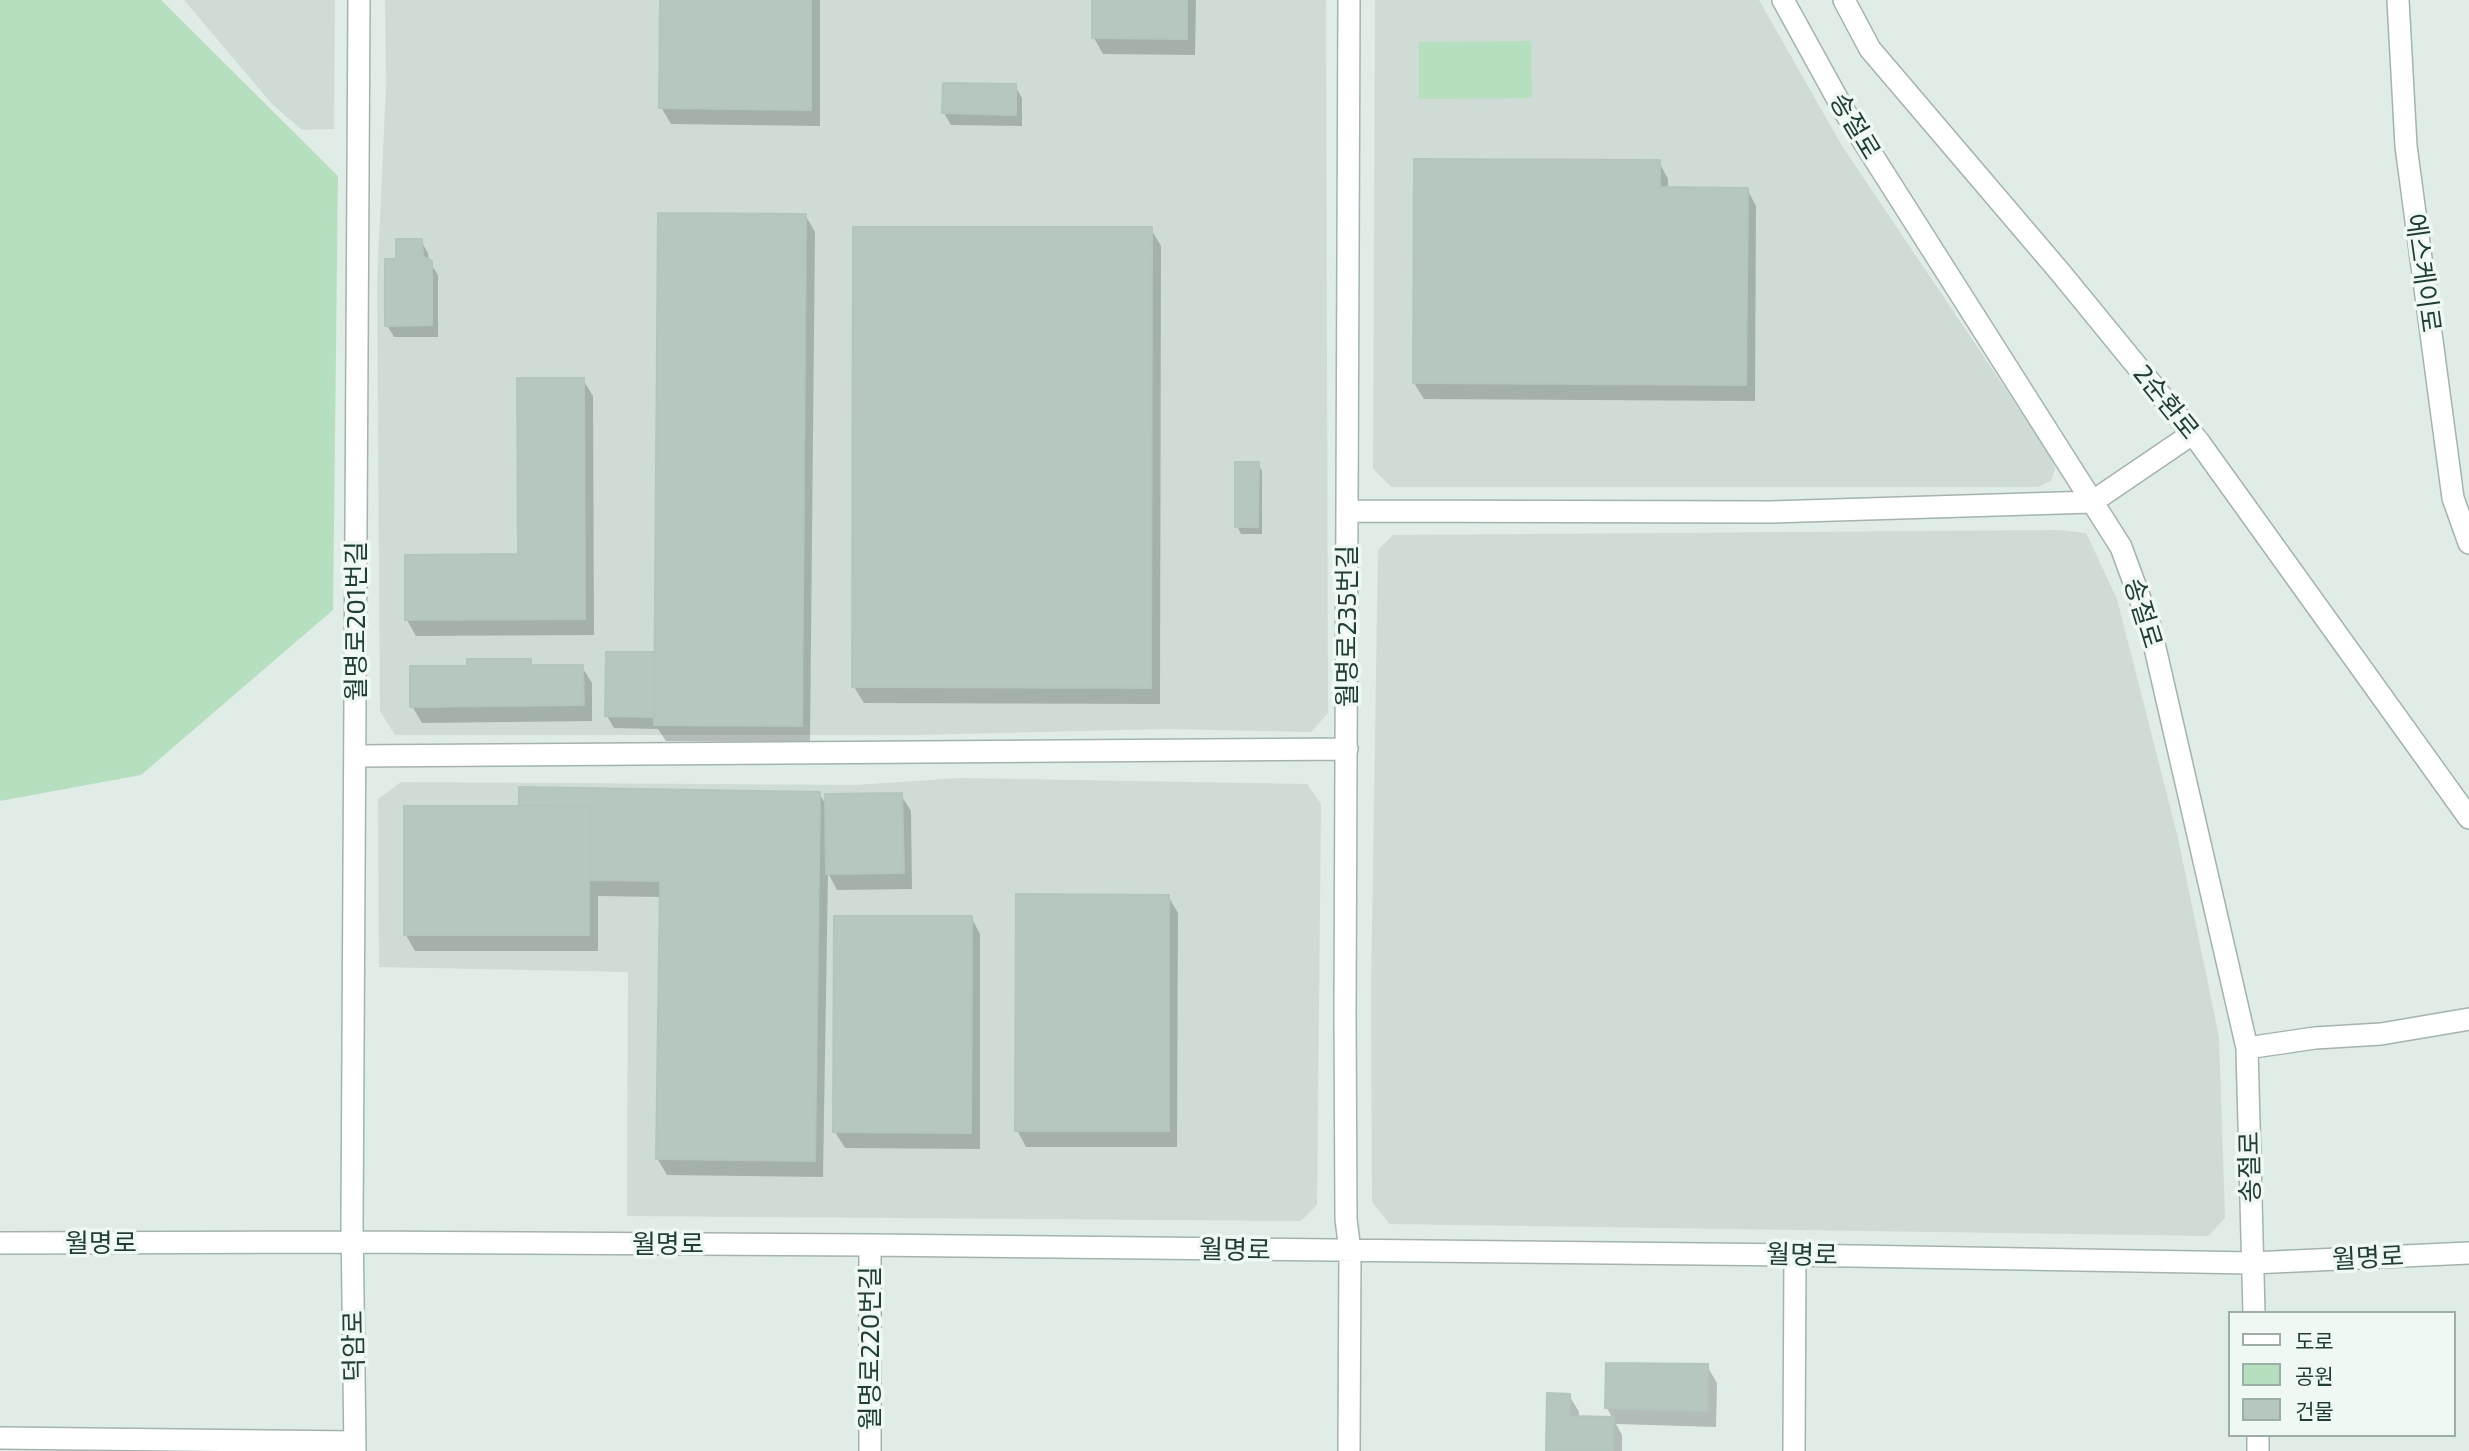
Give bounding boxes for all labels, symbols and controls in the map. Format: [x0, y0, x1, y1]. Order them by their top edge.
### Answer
street label: 송절로 [1823, 87, 1887, 165]
street label: 에스케이로 [2399, 212, 2447, 334]
street label: 2순환로 [2127, 359, 2205, 445]
street label: 월명로201번길 [340, 541, 372, 701]
street label: 월명로235번길 [1331, 545, 1363, 707]
street label: 송절로 [2118, 574, 2168, 652]
street label: 송절로 [2234, 1131, 2266, 1203]
street label: 월명로 [65, 1227, 137, 1259]
street label: 월명로 [632, 1228, 704, 1260]
street label: 월명로 [1199, 1234, 1271, 1266]
street label: 월명로 [1766, 1239, 1838, 1271]
street label: 월명로 [2331, 1241, 2405, 1275]
street label: 월명로220번길 [854, 1266, 886, 1430]
street label: 덕암로 [338, 1310, 370, 1382]
legend [2228, 1311, 2455, 1437]
text: 도로 [2295, 1328, 2334, 1353]
text: 공원 [2295, 1363, 2334, 1388]
text: 건물 [2295, 1398, 2334, 1423]

